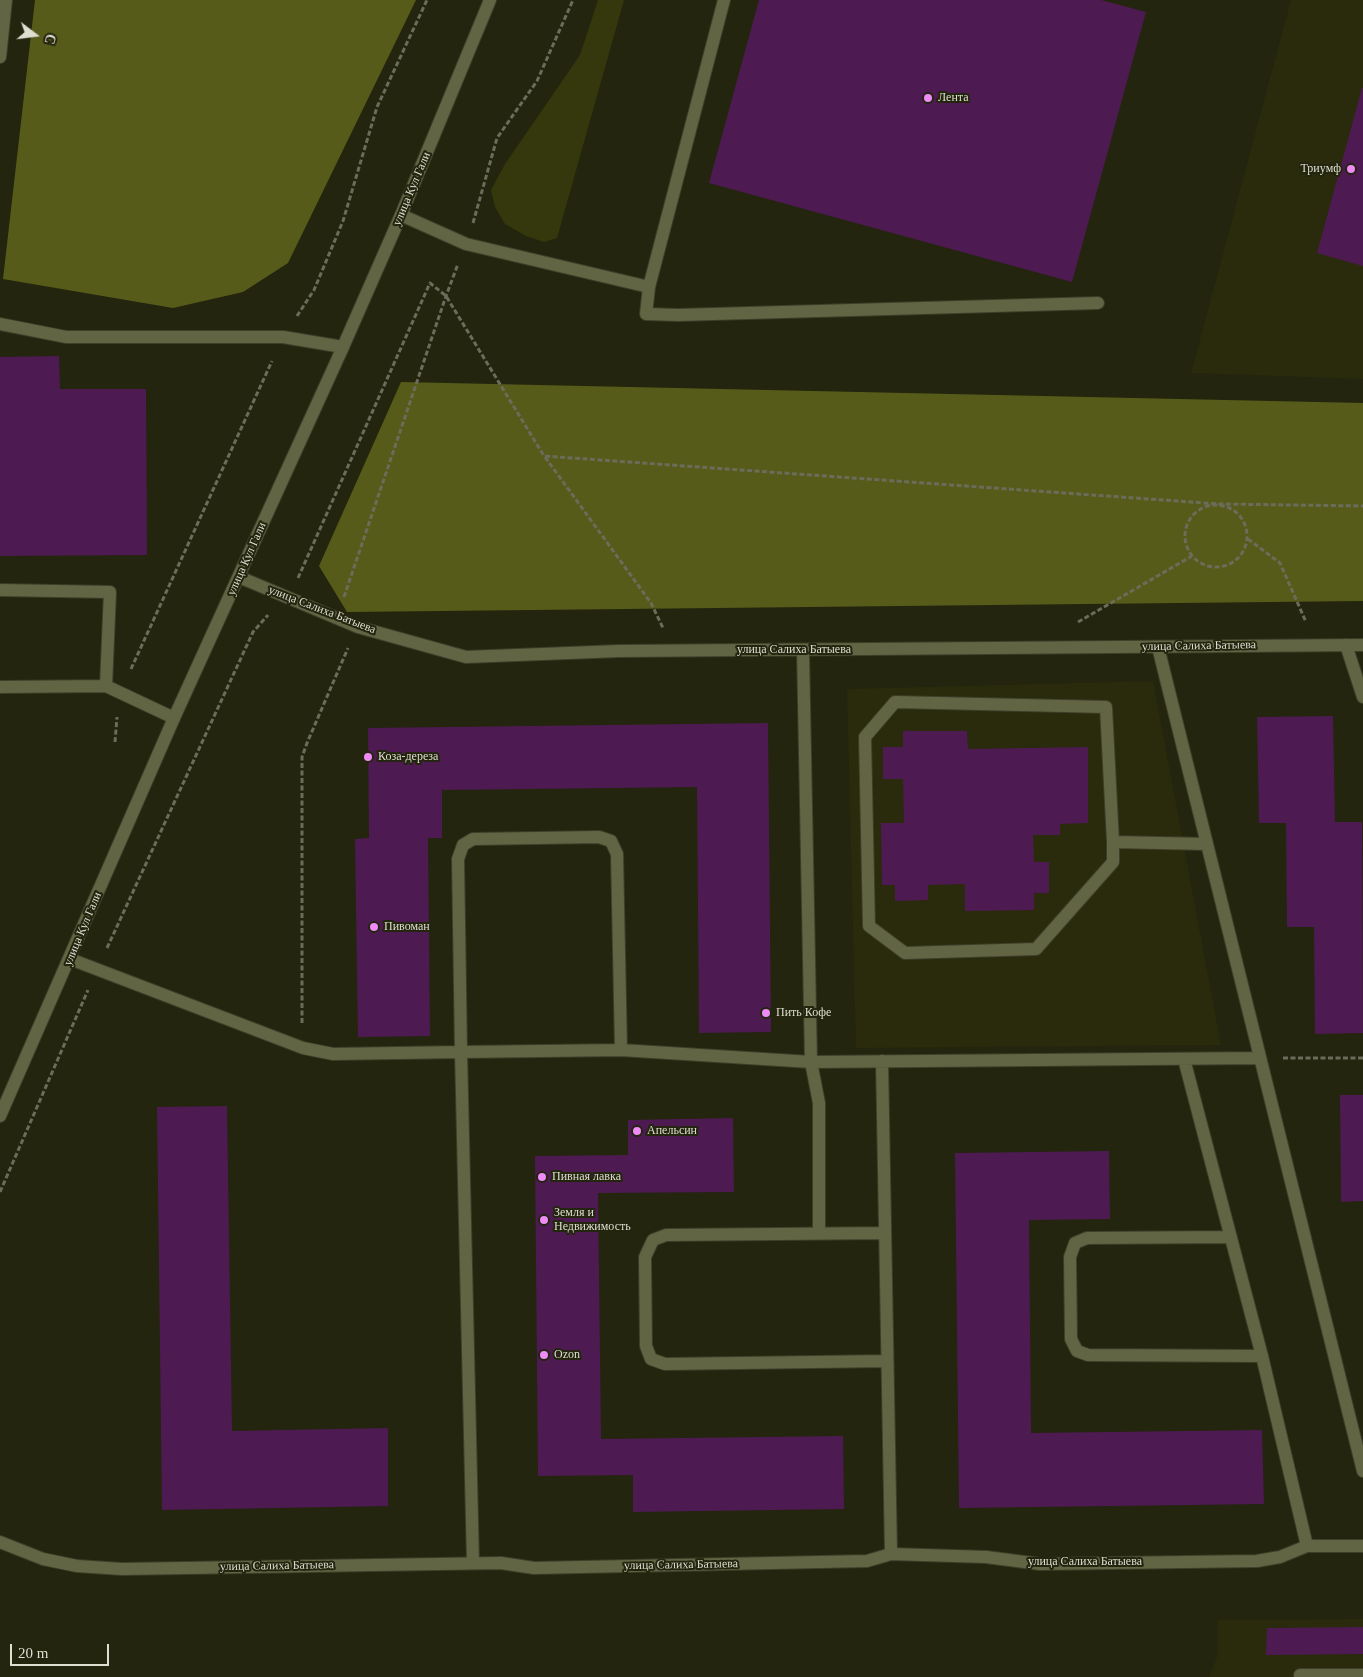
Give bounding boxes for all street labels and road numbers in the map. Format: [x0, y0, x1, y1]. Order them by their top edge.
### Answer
street label: улица Кул Гали [390, 150, 434, 228]
street label: улица Кул Гали [224, 520, 270, 598]
street label: улица Салиха Батыева [266, 583, 378, 637]
street label: улица Салиха Батыева [1142, 638, 1256, 654]
street label: улица Салиха Батыева [737, 643, 851, 657]
street label: улица Кул Гали [61, 890, 105, 968]
street label: улица Салиха Батыева [1028, 1555, 1142, 1569]
street label: улица Салиха Батыева [624, 1557, 738, 1573]
street label: улица Салиха Батыева [220, 1558, 334, 1574]

